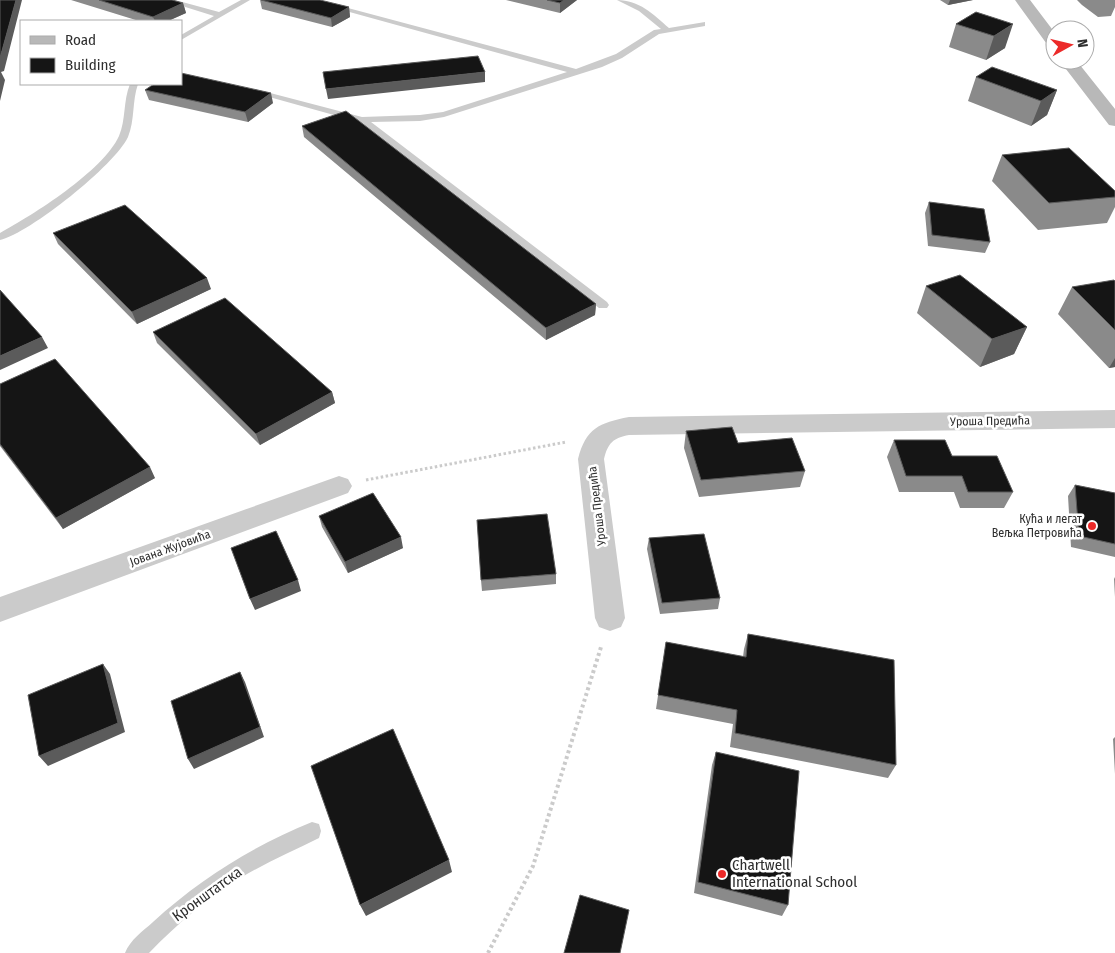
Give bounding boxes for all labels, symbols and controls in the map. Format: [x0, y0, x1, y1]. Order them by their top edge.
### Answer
legend [20, 20, 182, 85]
north arrow [1045, 20, 1095, 70]
text: Road [65, 31, 96, 49]
text: N [1073, 38, 1091, 49]
text: Building [65, 56, 116, 74]
street label: Уроша Предића [949, 413, 1030, 429]
street label: Уроша Предића [585, 465, 609, 548]
place label: Кућа и легат Вељка Петровића [992, 512, 1082, 540]
marker: Кућа и легат Вељка Петровића [1086, 520, 1098, 532]
street label: Јована Жујовића [128, 527, 212, 569]
place label: Chartwell International School [732, 856, 857, 891]
street label: Кронштатска [169, 863, 245, 925]
marker: Chartwell International School [716, 868, 728, 880]

